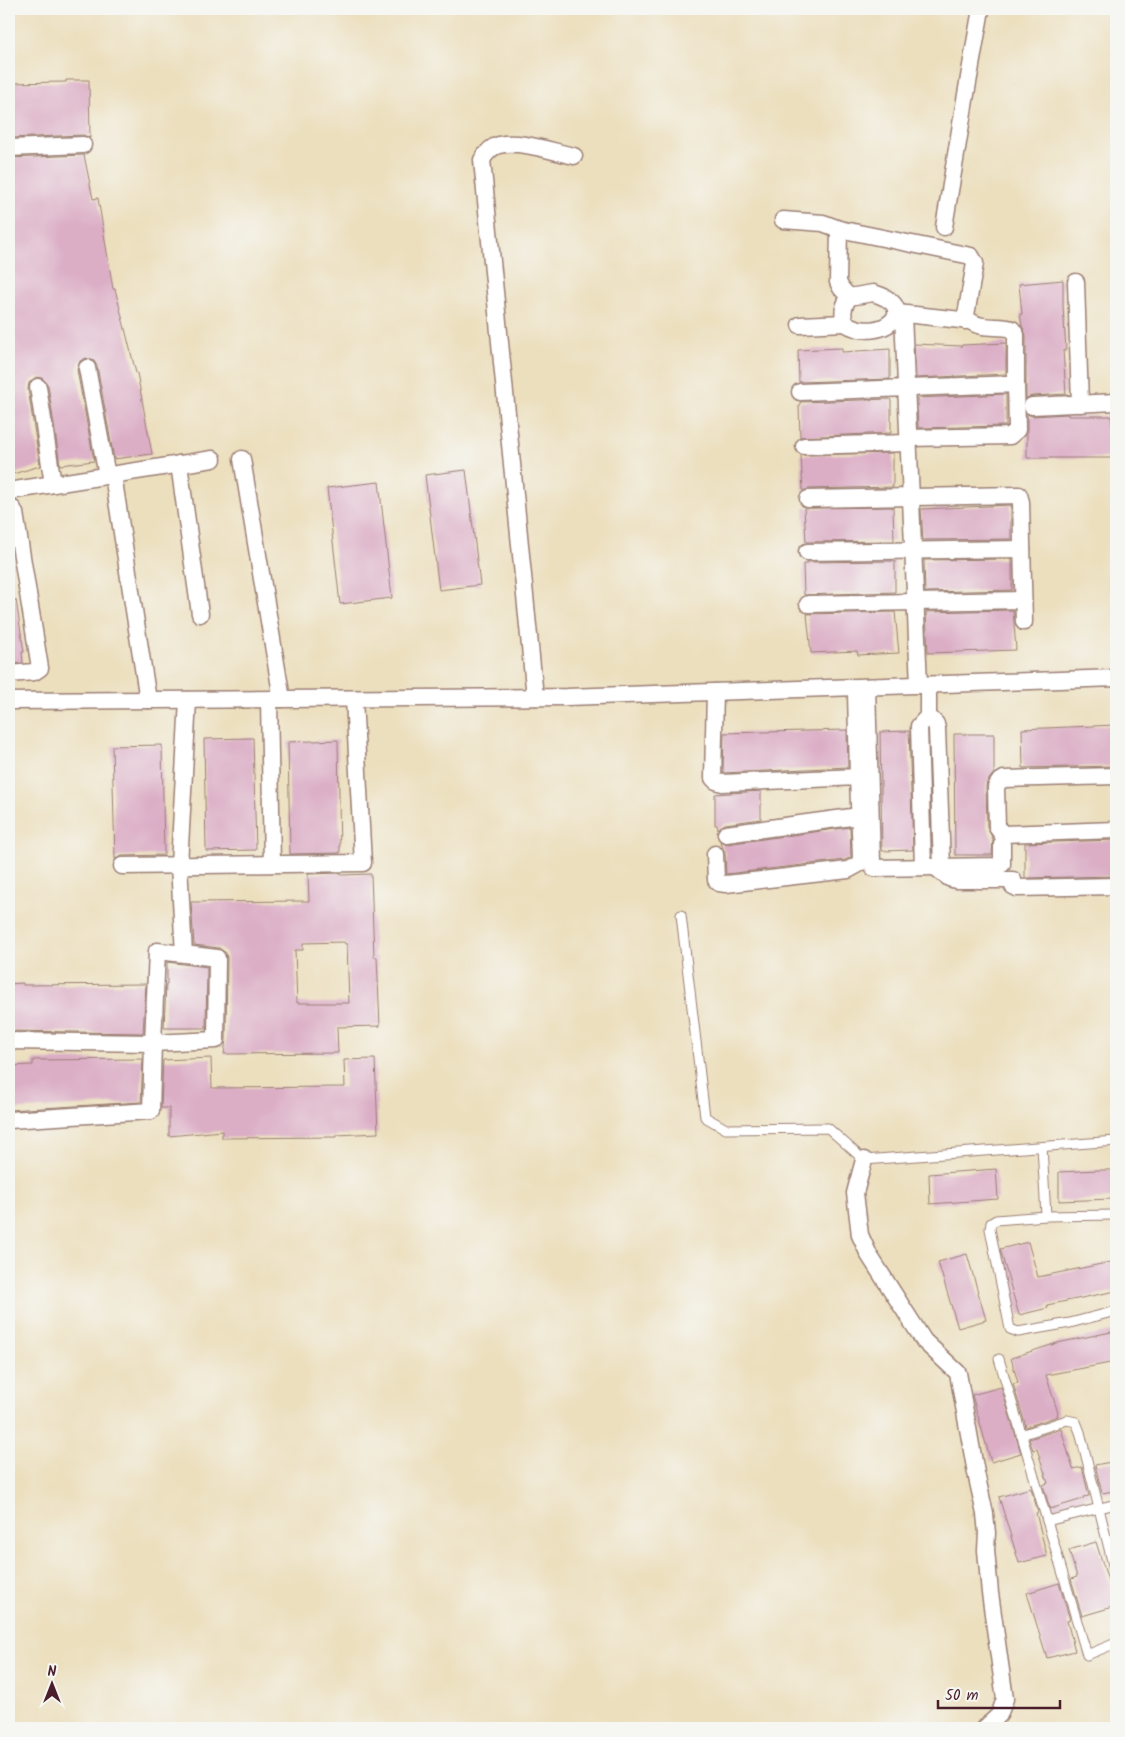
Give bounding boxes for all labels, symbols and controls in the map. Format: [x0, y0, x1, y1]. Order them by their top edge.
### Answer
north arrow [28, 1660, 78, 1710]
text: N [48, 1661, 57, 1683]
scale bar [938, 1677, 1060, 1709]
text: 50 m [945, 1684, 979, 1708]

